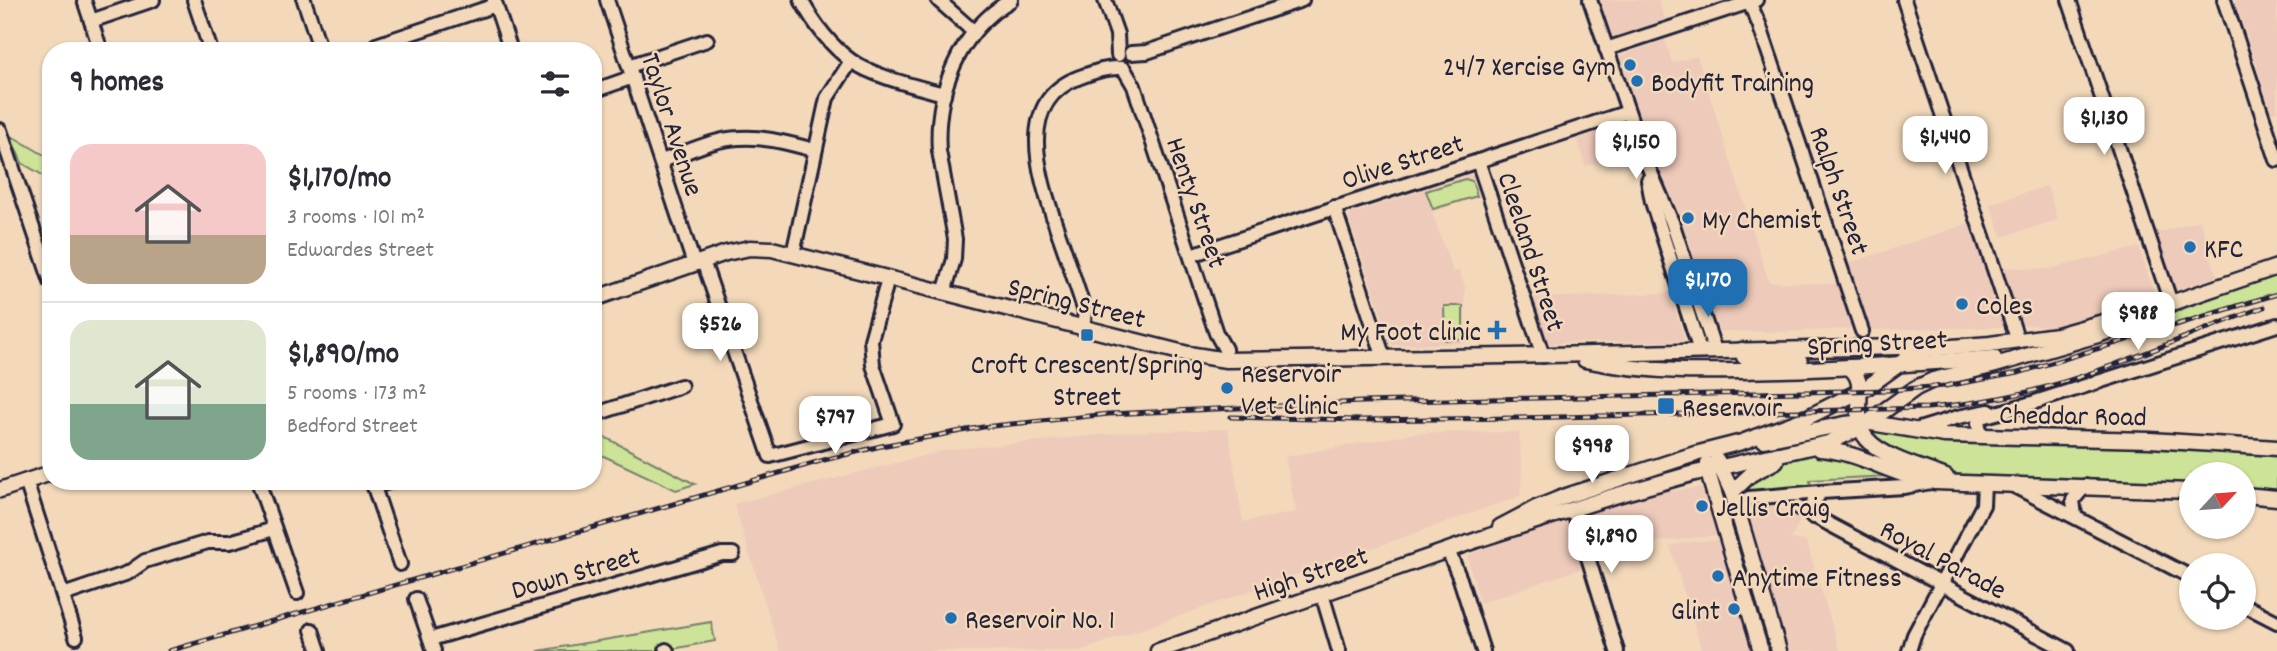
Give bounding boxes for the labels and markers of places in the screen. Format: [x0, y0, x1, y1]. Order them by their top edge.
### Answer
place label: 24/7 Xercise Gym [1443, 50, 1616, 90]
marker: 24/7 Xercise Gym [1622, 57, 1638, 73]
place label: Bodyfit Training [1651, 66, 1814, 106]
marker: Bodyfit Training [1629, 73, 1645, 89]
pin: $1,130 [2047, 97, 2161, 157]
pin: $1,440 [1888, 116, 2002, 176]
pin: $1,150 [1579, 122, 1693, 181]
place label: My Chemist [1702, 203, 1822, 243]
marker: My Chemist [1680, 210, 1696, 226]
place label: KFC [2204, 232, 2243, 272]
marker: KFC [2182, 239, 2198, 255]
pin: $1,170 [1651, 260, 1765, 319]
place label: Coles [1976, 289, 2033, 329]
pin: $988 [2097, 292, 2179, 352]
marker: Coles [1954, 296, 1970, 312]
pin: $526 [679, 304, 761, 363]
place label: My Foot clinic [1340, 315, 1481, 355]
marker: My Foot clinic [1487, 320, 1507, 340]
marker: Croft Crescent/Spring Street [1079, 327, 1095, 343]
place label: Croft Crescent/Spring Street [971, 348, 1203, 420]
place label: Reservoir Vet Clinic [1241, 357, 1342, 429]
marker: Reservoir Vet Clinic [1219, 380, 1235, 396]
place label: Reservoir [1682, 391, 1783, 431]
pin: $797 [794, 396, 876, 456]
marker: Reservoir [1656, 396, 1676, 416]
pin: $998 [1551, 426, 1633, 485]
place label: Jellis Craig [1716, 491, 1830, 531]
marker: Jellis Craig [1694, 498, 1710, 514]
pin: $1,890 [1554, 516, 1668, 575]
place label: Anytime Fitness [1732, 561, 1902, 601]
marker: Anytime Fitness [1710, 568, 1726, 584]
place label: Glint [1671, 594, 1720, 634]
marker: Glint [1726, 601, 1742, 617]
place label: Reservoir No. 1 [965, 603, 1115, 643]
marker: Reservoir No. 1 [943, 610, 959, 626]

